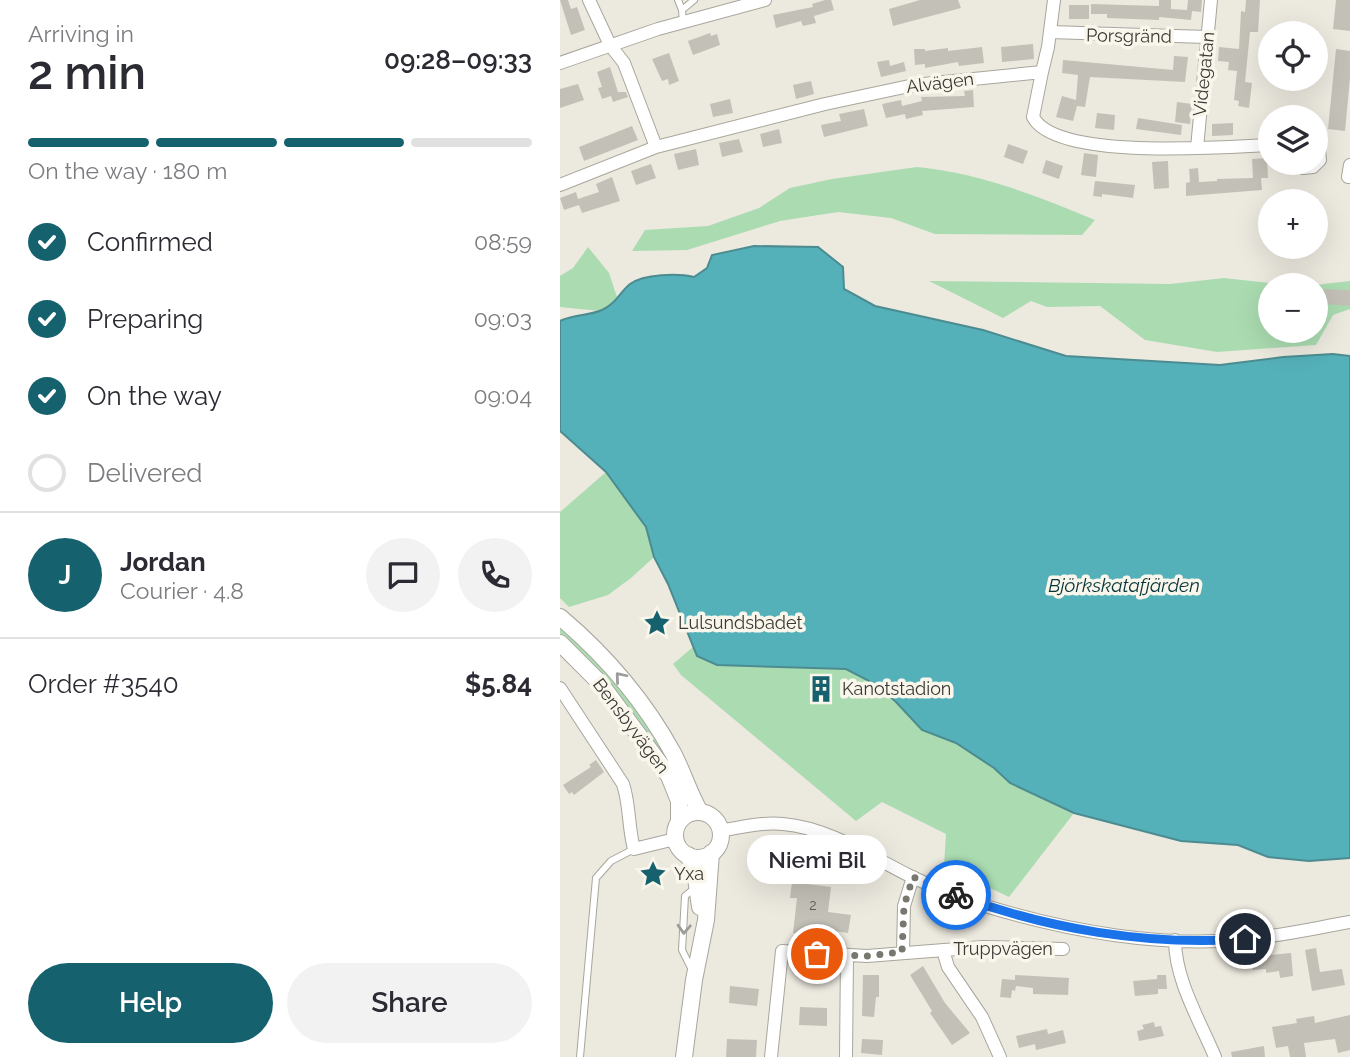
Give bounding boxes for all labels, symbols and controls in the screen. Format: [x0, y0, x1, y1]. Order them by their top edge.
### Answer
text: Arriving in [28, 20, 134, 47]
map controls [1258, 21, 1328, 343]
button: locate [1258, 21, 1328, 91]
street label: Porsgränd [1086, 24, 1172, 47]
street label: Videgatan [1189, 31, 1218, 117]
text: 09:28–09:33 [384, 45, 532, 75]
text: 2 min [28, 46, 146, 100]
street label: Alvägen [905, 68, 975, 97]
button: layers [1258, 105, 1328, 175]
text: On the way · 180 m [28, 157, 227, 184]
button: + [1258, 189, 1328, 259]
icon: check [28, 223, 66, 261]
text: Confirmed [87, 227, 213, 257]
text: 08:59 [474, 228, 532, 255]
button: − [1258, 273, 1328, 343]
icon: check [28, 300, 66, 338]
text: Preparing [87, 304, 203, 334]
text: 09:03 [474, 305, 532, 332]
icon: check [28, 377, 66, 415]
text: On the way [87, 381, 222, 411]
text: 09:04 [473, 382, 532, 409]
text: Delivered [87, 458, 202, 488]
button: chat [366, 538, 440, 612]
button: phone [458, 538, 532, 612]
text: Jordan [120, 547, 206, 577]
text: J [59, 560, 71, 590]
water label: Björkskatafjärden [1048, 574, 1200, 596]
text: Courier · 4.8 [120, 577, 244, 604]
place icon: Lulsundsbadet [642, 608, 672, 638]
place label: Lulsundsbadet [678, 612, 802, 633]
text: Order #3540 [28, 669, 179, 699]
text: $5.84 [465, 669, 532, 699]
one-way arrow [616, 673, 628, 686]
street label: Bensbyvägen [589, 674, 674, 777]
building icon: Kanotstadion [806, 674, 836, 704]
place label: Kanotstadion [842, 678, 951, 699]
callout: Niemi Bil [747, 835, 887, 884]
text: Niemi Bil [768, 846, 866, 873]
place icon: Yxa [638, 859, 668, 889]
courier [921, 860, 991, 930]
place label: Yxa [674, 863, 704, 884]
icon: bike [937, 876, 975, 914]
house number: 2 [809, 897, 817, 913]
pin [1215, 909, 1275, 969]
icon: home [1226, 920, 1264, 958]
one-way arrow [676, 923, 691, 934]
pin [787, 924, 847, 984]
icon: bag [798, 935, 836, 973]
street label: Truppvägen [953, 938, 1053, 959]
button: Help [28, 963, 273, 1043]
button: Share [287, 963, 532, 1043]

